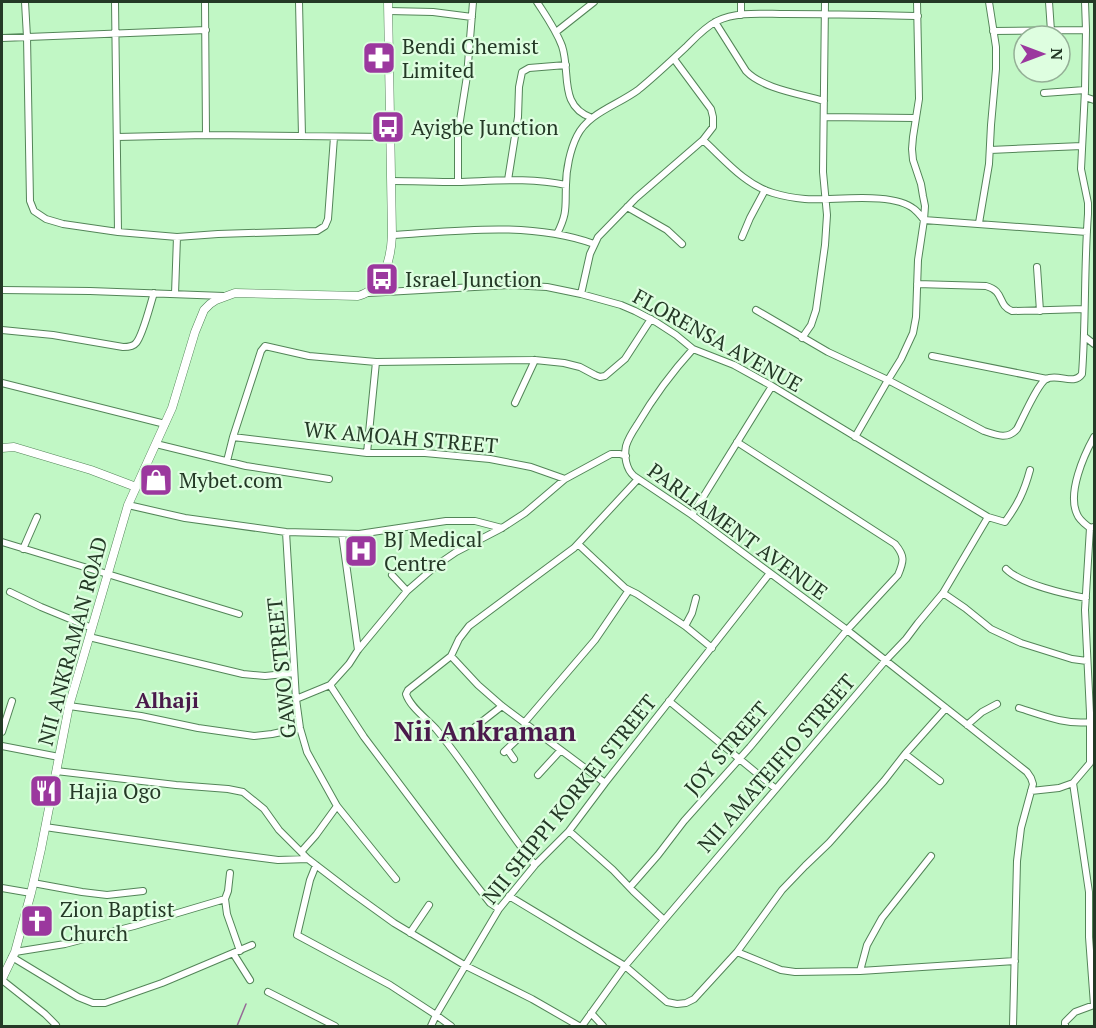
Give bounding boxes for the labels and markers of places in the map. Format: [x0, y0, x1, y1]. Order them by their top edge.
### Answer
place label: Bendi Chemist Limited [402, 32, 539, 84]
pharmacy icon: Bendi Chemist Limited [361, 40, 397, 76]
bus stop icon: Ayigbe Junction [370, 109, 406, 145]
place label: Ayigbe Junction [411, 113, 559, 141]
bus stop icon: Israel Junction [364, 261, 400, 297]
place label: Israel Junction [405, 265, 542, 293]
shop icon: Mybet.com [138, 462, 174, 498]
place label: Mybet.com [179, 466, 283, 494]
place label: BJ Medical Centre [384, 525, 483, 577]
hospital icon: BJ Medical Centre [343, 533, 379, 569]
restaurant icon: Hajia Ogo [28, 773, 64, 809]
place label: Hajia Ogo [69, 777, 161, 805]
place label: Zion Baptist Church [60, 895, 175, 947]
church icon: Zion Baptist Church [19, 903, 55, 939]

